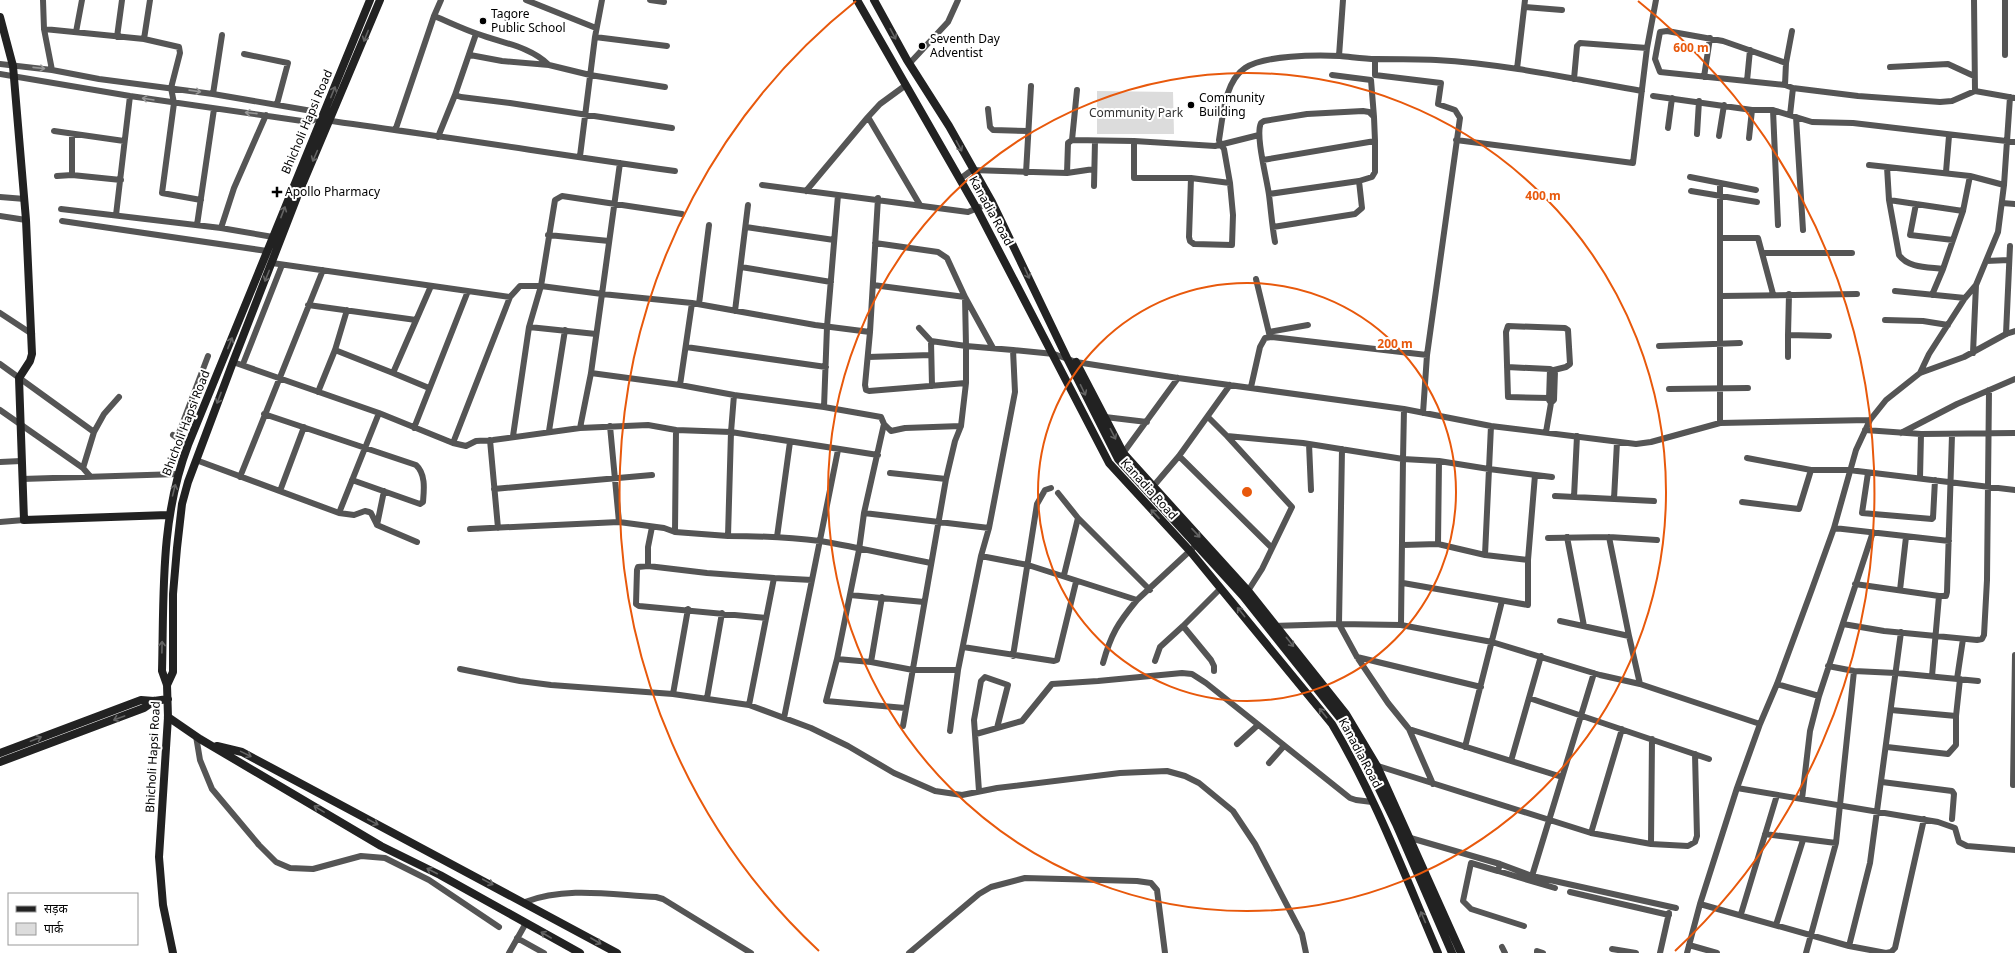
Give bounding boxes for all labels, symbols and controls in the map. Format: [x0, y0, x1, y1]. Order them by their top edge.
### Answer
place label: Tagore Public School [491, 5, 566, 36]
marker: Tagore Public School [478, 16, 488, 26]
one-way arrow [890, 28, 897, 40]
one-way arrow [361, 30, 369, 42]
place label: Seventh Day Adventist [930, 30, 1001, 61]
text: 600 m [1673, 39, 1709, 56]
marker: Seventh Day Adventist [917, 41, 927, 51]
one-way arrow [32, 65, 45, 72]
street label: Bhicholi Hapsi Road [277, 67, 336, 177]
one-way arrow [330, 86, 338, 98]
one-way arrow [188, 87, 201, 95]
place label: Community Building [1199, 89, 1266, 120]
one-way arrow [142, 95, 155, 103]
marker: Community Building [1186, 100, 1196, 110]
park label: Community Park [1089, 104, 1184, 121]
one-way arrow [245, 109, 258, 117]
one-way arrow [956, 140, 964, 152]
one-way arrow [311, 150, 319, 162]
street label: Kanadia Road [965, 173, 1018, 249]
place label: Apollo Pharmacy [285, 183, 381, 200]
marker: Apollo Pharmacy [272, 187, 282, 197]
text: 400 m [1525, 187, 1561, 204]
one-way arrow [280, 206, 287, 218]
one-way arrow [1023, 267, 1031, 279]
one-way arrow [262, 270, 270, 282]
text: 200 m [1377, 335, 1413, 352]
one-way arrow [226, 337, 234, 349]
street label: Bhicholi Hapsi Road [158, 368, 214, 478]
one-way arrow [1080, 384, 1087, 396]
one-way arrow [215, 391, 223, 403]
one-way arrow [1110, 427, 1118, 439]
street label: Kanadia Road [1117, 454, 1182, 523]
one-way arrow [171, 484, 178, 497]
centre of rings [1240, 485, 1254, 499]
one-way arrow [1150, 509, 1160, 519]
one-way arrow [1191, 528, 1201, 538]
one-way arrow [1236, 607, 1245, 618]
one-way arrow [1286, 637, 1295, 647]
one-way arrow [158, 641, 166, 654]
street label: Bhicholi Hapsi Road [141, 701, 164, 813]
one-way arrow [1319, 707, 1328, 718]
one-way arrow [113, 714, 125, 722]
street label: Kanadia Road [1335, 715, 1386, 791]
one-way arrow [30, 734, 42, 742]
one-way arrow [240, 751, 252, 758]
one-way arrow [313, 804, 325, 812]
one-way arrow [367, 818, 379, 826]
one-way arrow [427, 867, 439, 875]
one-way arrow [482, 879, 494, 887]
legend [8, 893, 138, 945]
text: सड़क [44, 900, 69, 917]
one-way arrow [1418, 912, 1426, 924]
text: पार्क [44, 920, 64, 937]
one-way arrow [540, 930, 552, 938]
one-way arrow [590, 937, 602, 945]

